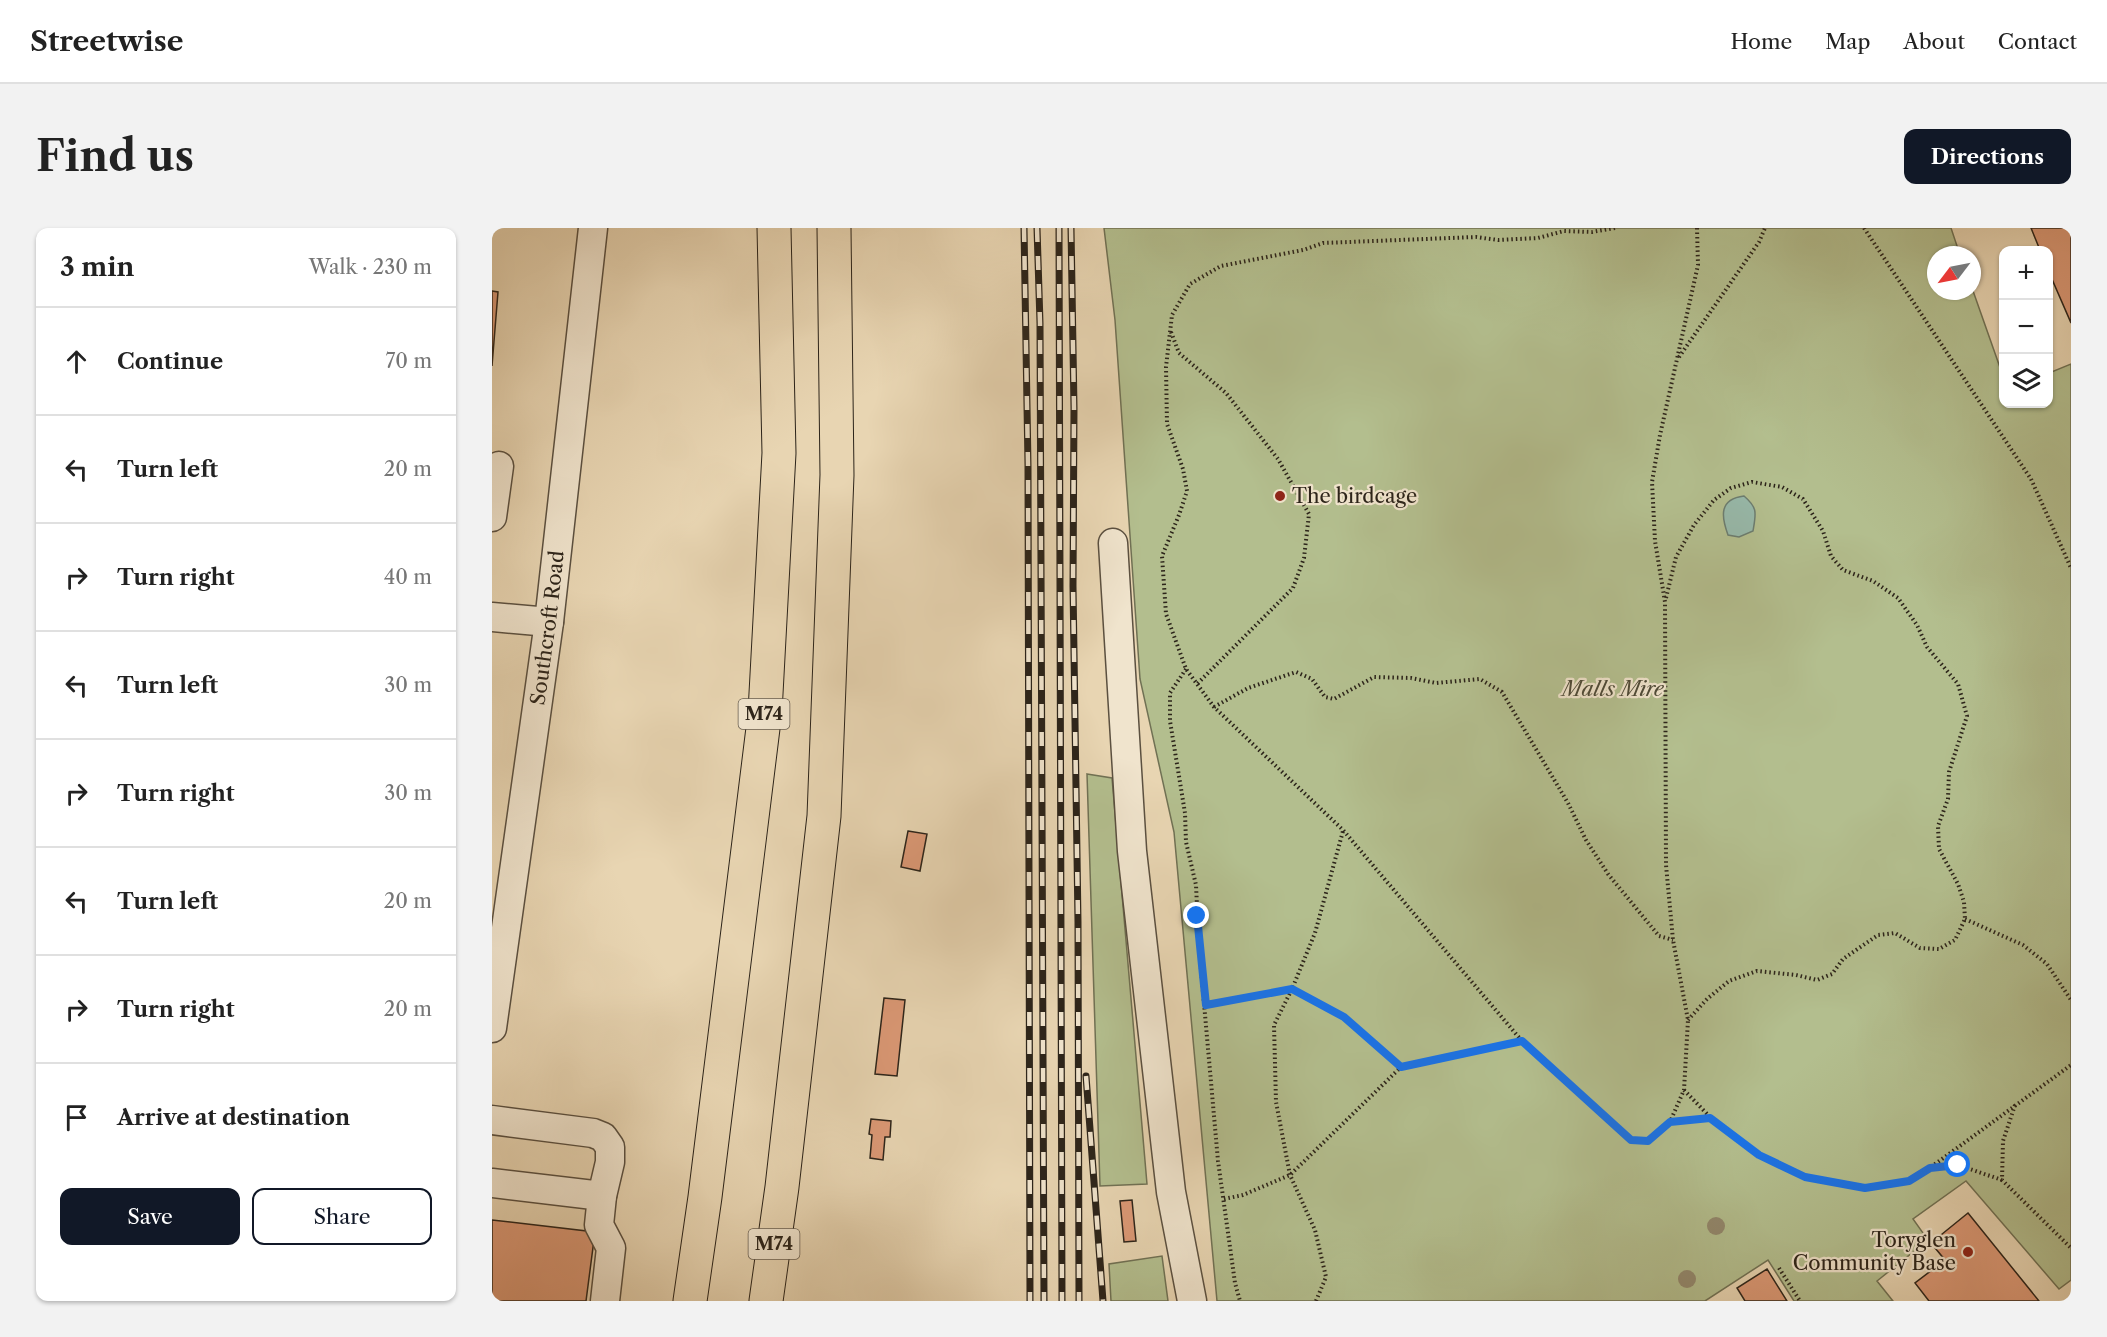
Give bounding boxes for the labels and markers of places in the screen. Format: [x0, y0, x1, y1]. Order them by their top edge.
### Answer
place label: The birdcage [1292, 484, 1417, 508]
marker: The birdcage [1273, 489, 1287, 503]
place label: Toryglen Community Base [1793, 1228, 1956, 1275]
marker: Toryglen Community Base [1961, 1245, 1975, 1259]

